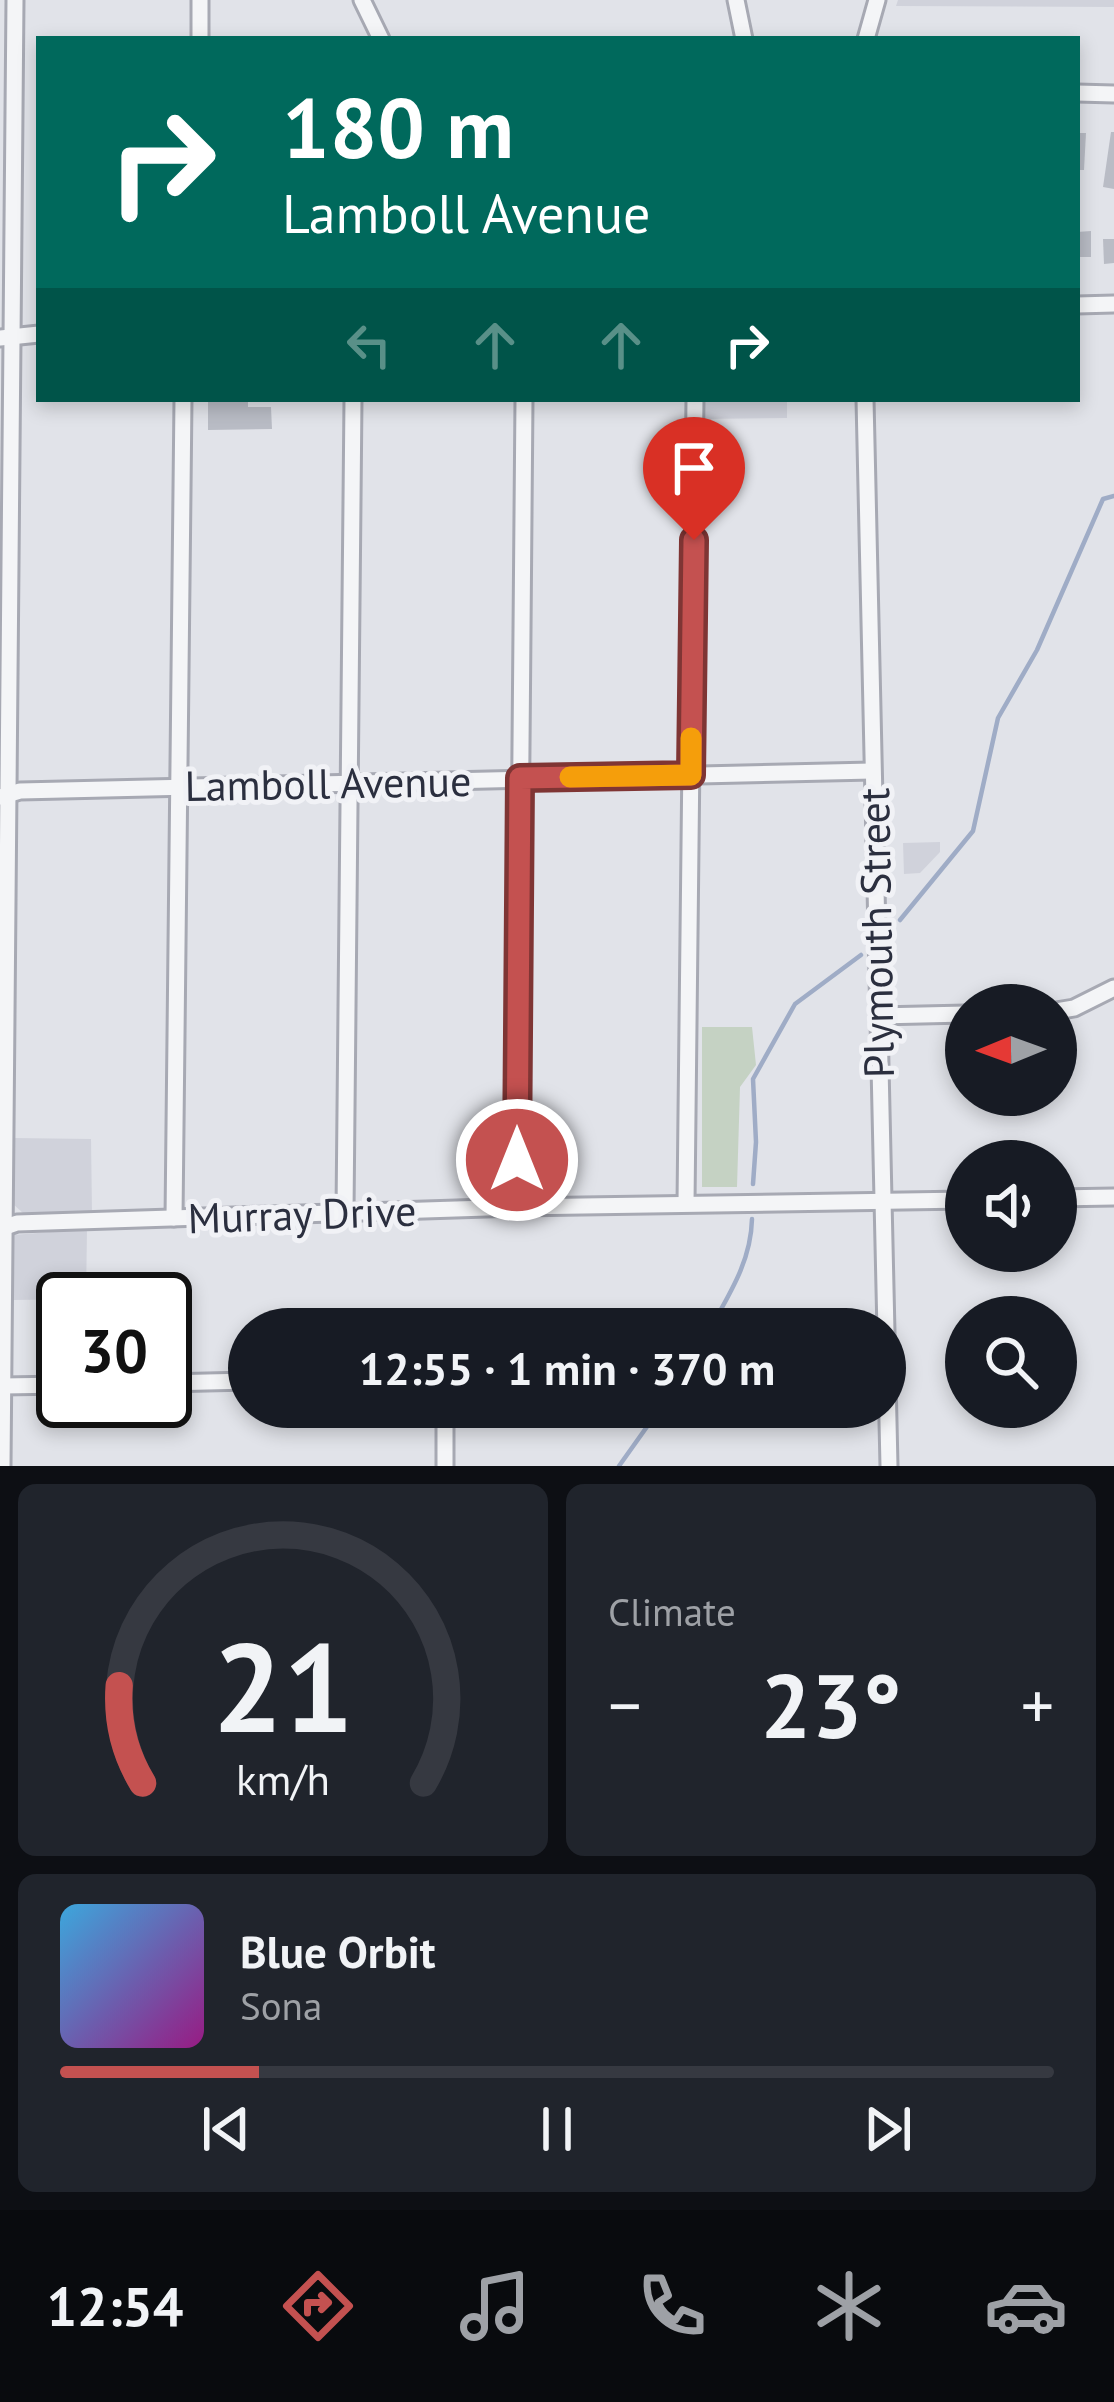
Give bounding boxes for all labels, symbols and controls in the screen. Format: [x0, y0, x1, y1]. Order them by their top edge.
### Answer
text: 180 m [282, 72, 514, 181]
icon: right [84, 84, 240, 240]
text: Lamboll Avenue [282, 178, 650, 248]
icon: left [336, 312, 402, 378]
icon: ahead [462, 312, 528, 378]
icon: ahead [588, 312, 654, 378]
icon: right [714, 312, 780, 378]
pin [643, 417, 745, 540]
icon: arrive [661, 435, 727, 501]
street label: Lamboll Avenue [184, 753, 472, 813]
street label: Plymouth Street [846, 787, 906, 1079]
north arrow [945, 984, 1077, 1116]
map controls [945, 984, 1077, 1428]
position arrow [454, 1097, 580, 1223]
button: sound [945, 1140, 1077, 1272]
street label: Murray Drive [187, 1183, 417, 1245]
speed limit sign: 30 [36, 1272, 192, 1428]
button: search [945, 1296, 1077, 1428]
text: 12:55 · 1 min · 370 m [359, 1339, 775, 1397]
text: Climate [608, 1586, 736, 1637]
text: 21 [212, 1605, 354, 1766]
text: 23° [760, 1646, 902, 1763]
text: − [608, 1662, 641, 1747]
text: + [1021, 1662, 1054, 1747]
text: km/h [236, 1751, 330, 1807]
text: Blue Orbit [240, 1922, 436, 1980]
text: Sona [240, 1980, 322, 2031]
icon: previous [193, 2096, 259, 2162]
icon: pause [524, 2096, 590, 2162]
icon: next [855, 2096, 921, 2162]
icon: directions [276, 2264, 360, 2348]
icon: music [453, 2264, 537, 2348]
icon: phone [630, 2264, 714, 2348]
icon: climate [807, 2264, 891, 2348]
icon: car [984, 2264, 1068, 2348]
text: 12:54 [46, 2271, 183, 2341]

